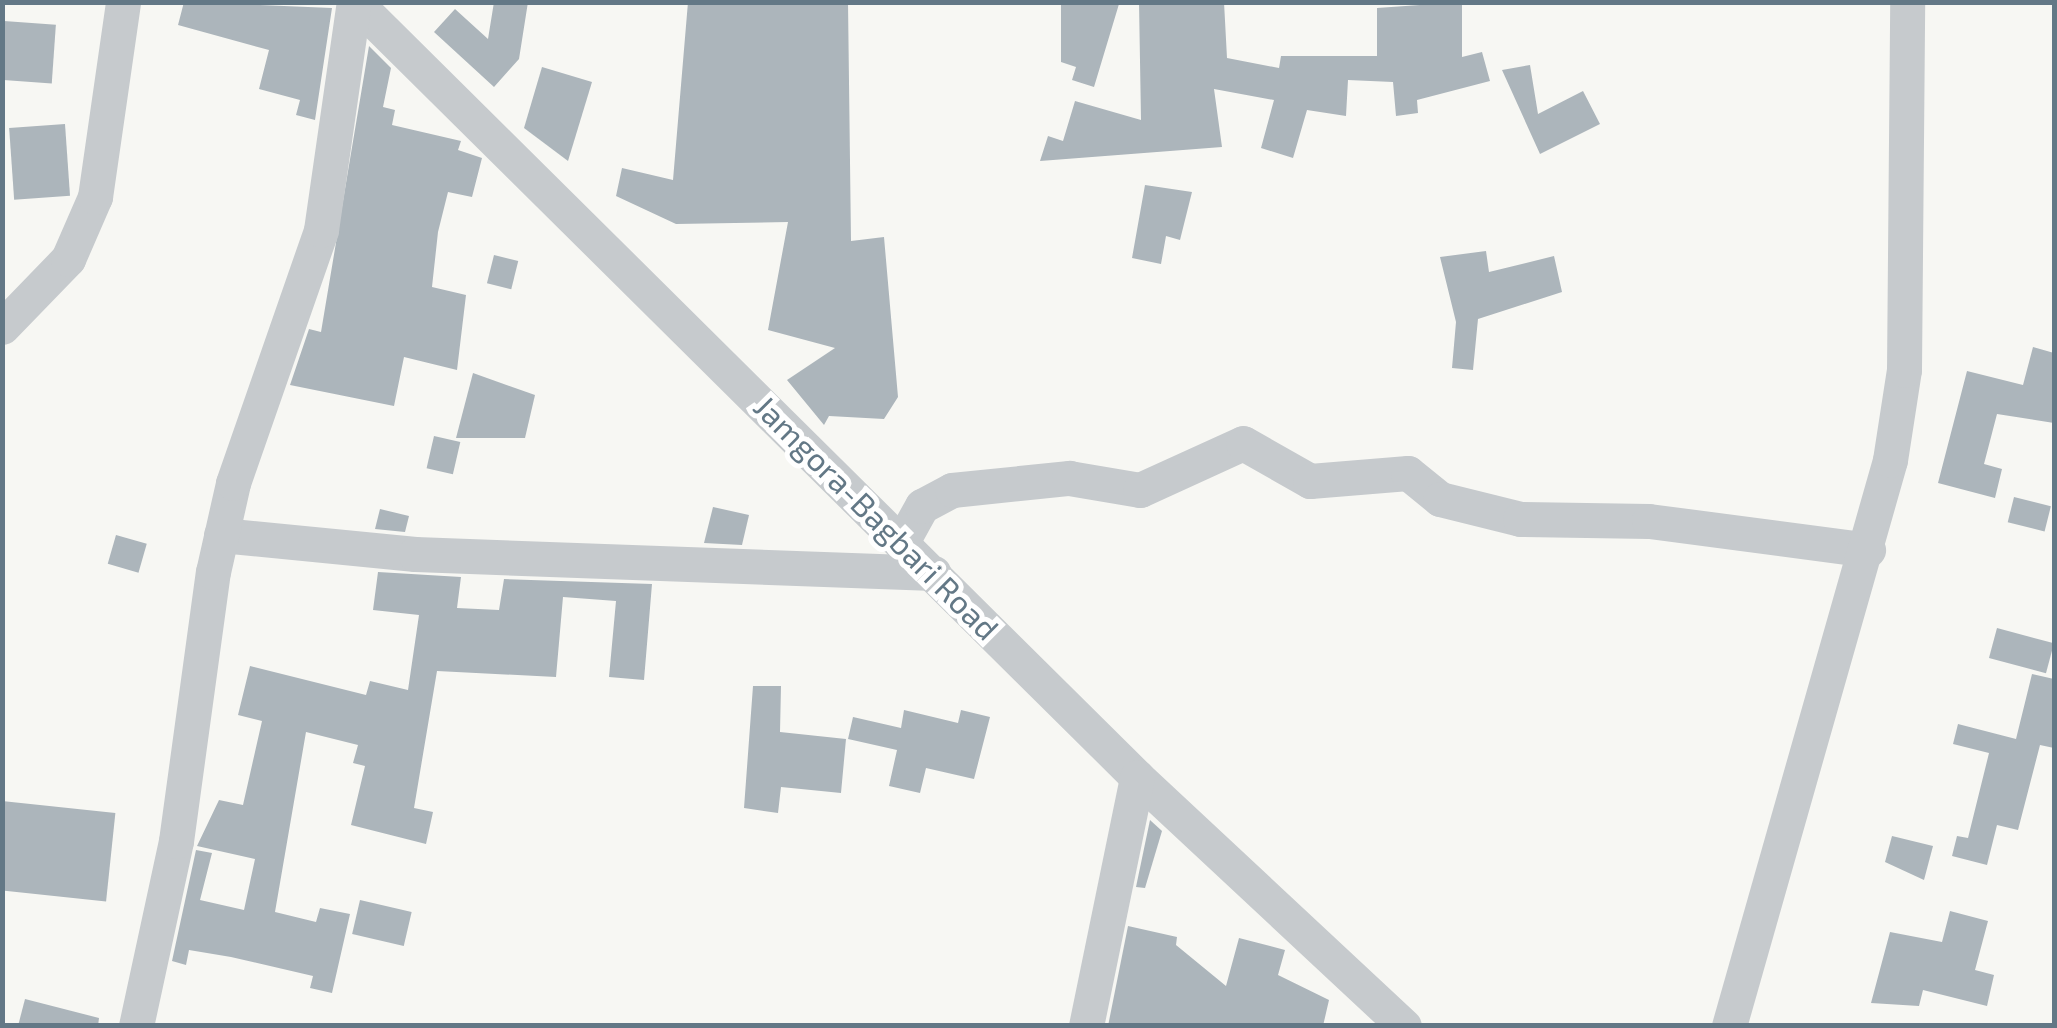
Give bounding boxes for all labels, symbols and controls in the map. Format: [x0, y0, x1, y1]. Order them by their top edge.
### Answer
street label: Jamgora-Bagbari Road [747, 387, 1007, 647]

